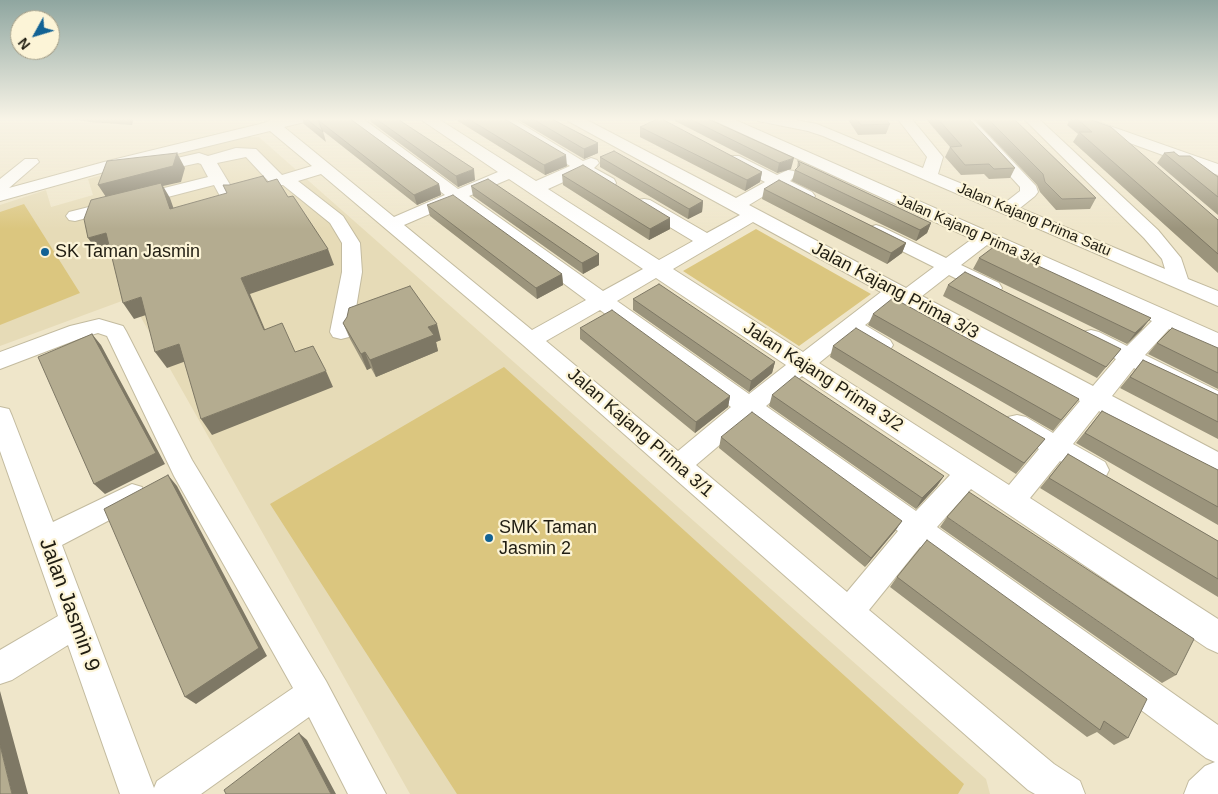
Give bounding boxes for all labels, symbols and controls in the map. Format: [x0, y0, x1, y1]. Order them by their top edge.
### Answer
north arrow [10, 10, 60, 60]
text: N [15, 35, 34, 53]
street label: Jalan Kajang Prima Satu [954, 179, 1114, 261]
street label: Jalan Kajang Prima 3/4 [894, 191, 1044, 271]
street label: Jalan Kajang Prima 3/3 [808, 238, 982, 344]
place label: SK Taman Jasmin [55, 241, 200, 263]
marker: SK Taman Jasmin [39, 246, 51, 258]
street label: Jalan Kajang Prima 3/2 [739, 317, 907, 437]
street label: Jalan Kajang Prima 3/1 [563, 364, 717, 502]
place label: SMK Taman Jasmin 2 [499, 517, 597, 560]
marker: SMK Taman Jasmin 2 [483, 532, 495, 544]
street label: Jalan Jasmin 9 [33, 535, 105, 675]

